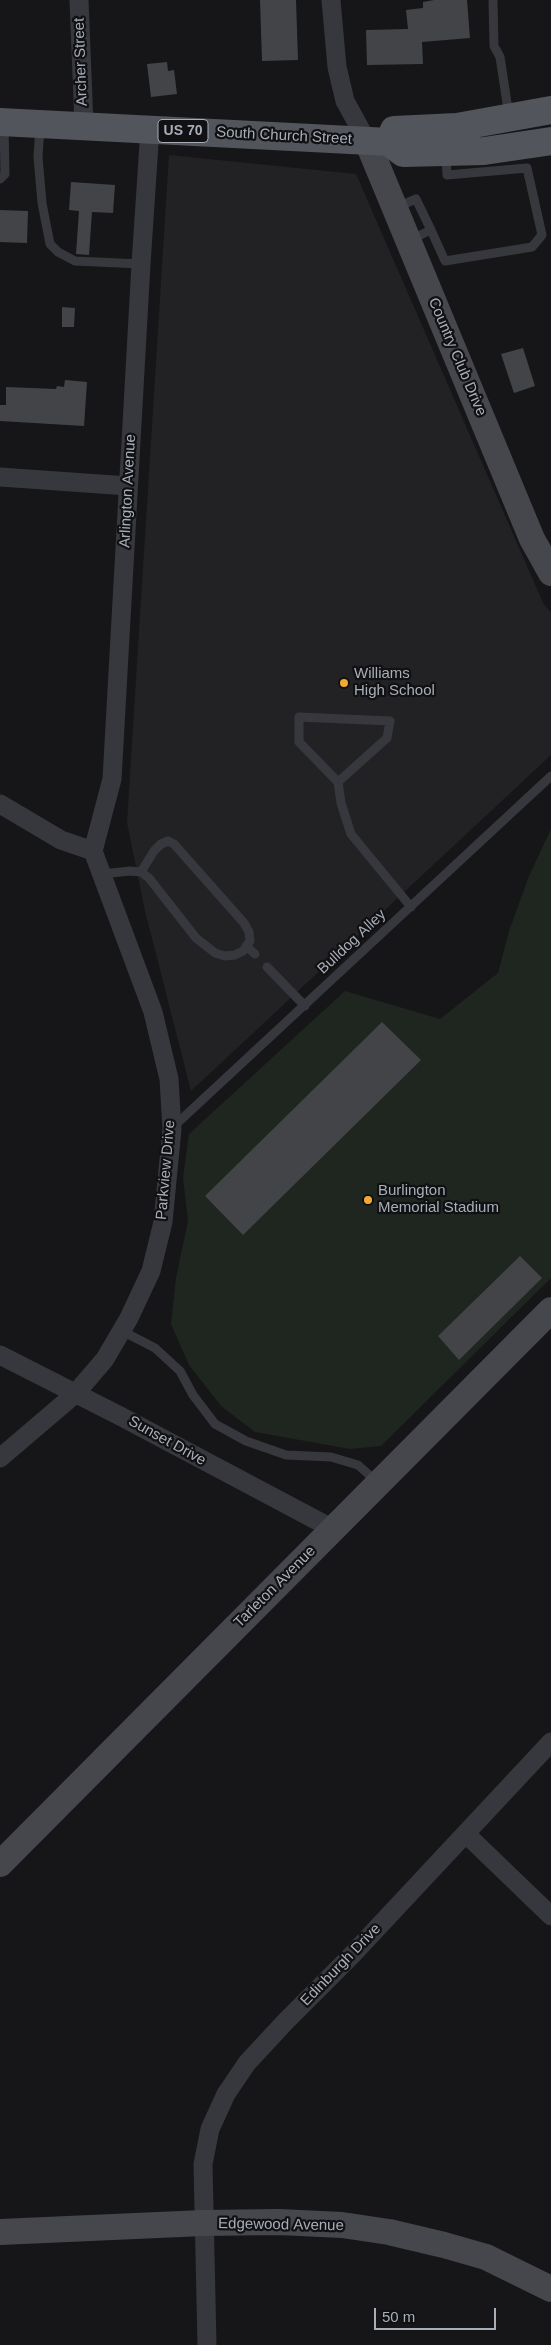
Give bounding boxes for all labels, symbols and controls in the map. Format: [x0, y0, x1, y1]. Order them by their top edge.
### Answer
street label: Archer Street [70, 18, 92, 106]
road number: US 70 [158, 120, 208, 142]
street label: South Church Street [216, 123, 352, 149]
street label: Country Club Drive [424, 295, 490, 419]
street label: Arlington Avenue [116, 434, 140, 548]
place label: Williams High School [354, 665, 435, 700]
marker: Williams High School [338, 677, 350, 689]
street label: Bulldog Alley [314, 906, 390, 978]
street label: Parkview Drive [153, 1119, 179, 1221]
place label: Burlington Memorial Stadium [378, 1182, 499, 1217]
marker: Burlington Memorial Stadium [362, 1194, 374, 1206]
street label: Sunset Drive [125, 1412, 209, 1470]
street label: Tarleton Avenue [230, 1542, 320, 1632]
street label: Edinburgh Drive [297, 1920, 385, 2010]
street label: Edgewood Avenue [218, 2215, 344, 2235]
scale bar [376, 2298, 498, 2330]
text: 50 m [382, 2308, 415, 2325]

